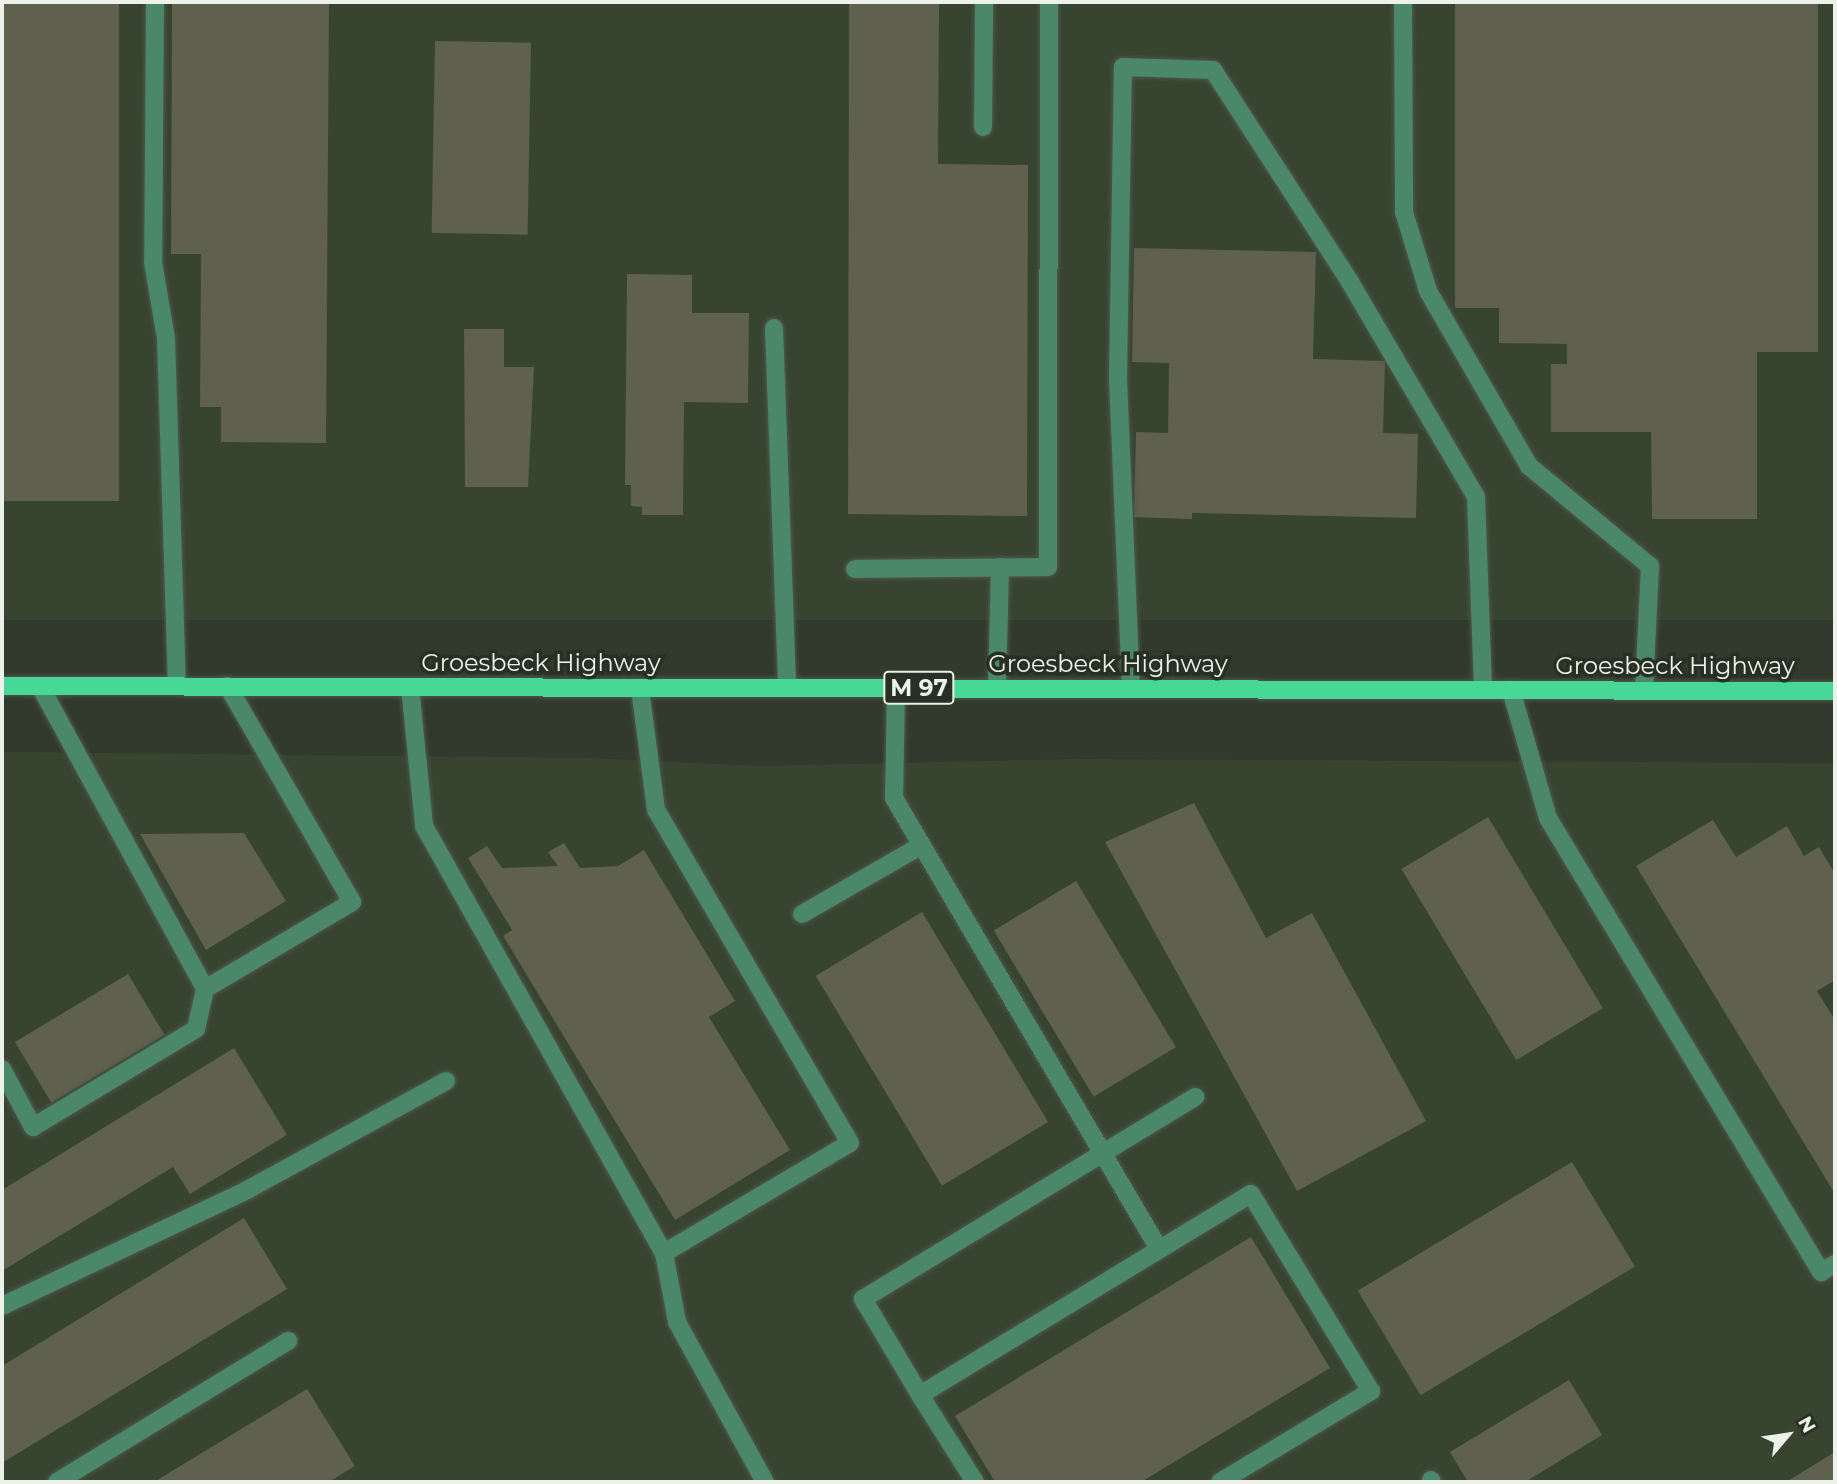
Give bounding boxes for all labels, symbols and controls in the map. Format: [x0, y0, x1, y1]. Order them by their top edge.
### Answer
street label: Groesbeck Highway [421, 649, 661, 677]
street label: Groesbeck Highway [988, 650, 1228, 678]
street label: Groesbeck Highway [1555, 652, 1795, 680]
road number: M 97 [882, 668, 956, 708]
north arrow [1753, 1400, 1823, 1470]
text: N [1793, 1412, 1821, 1437]

